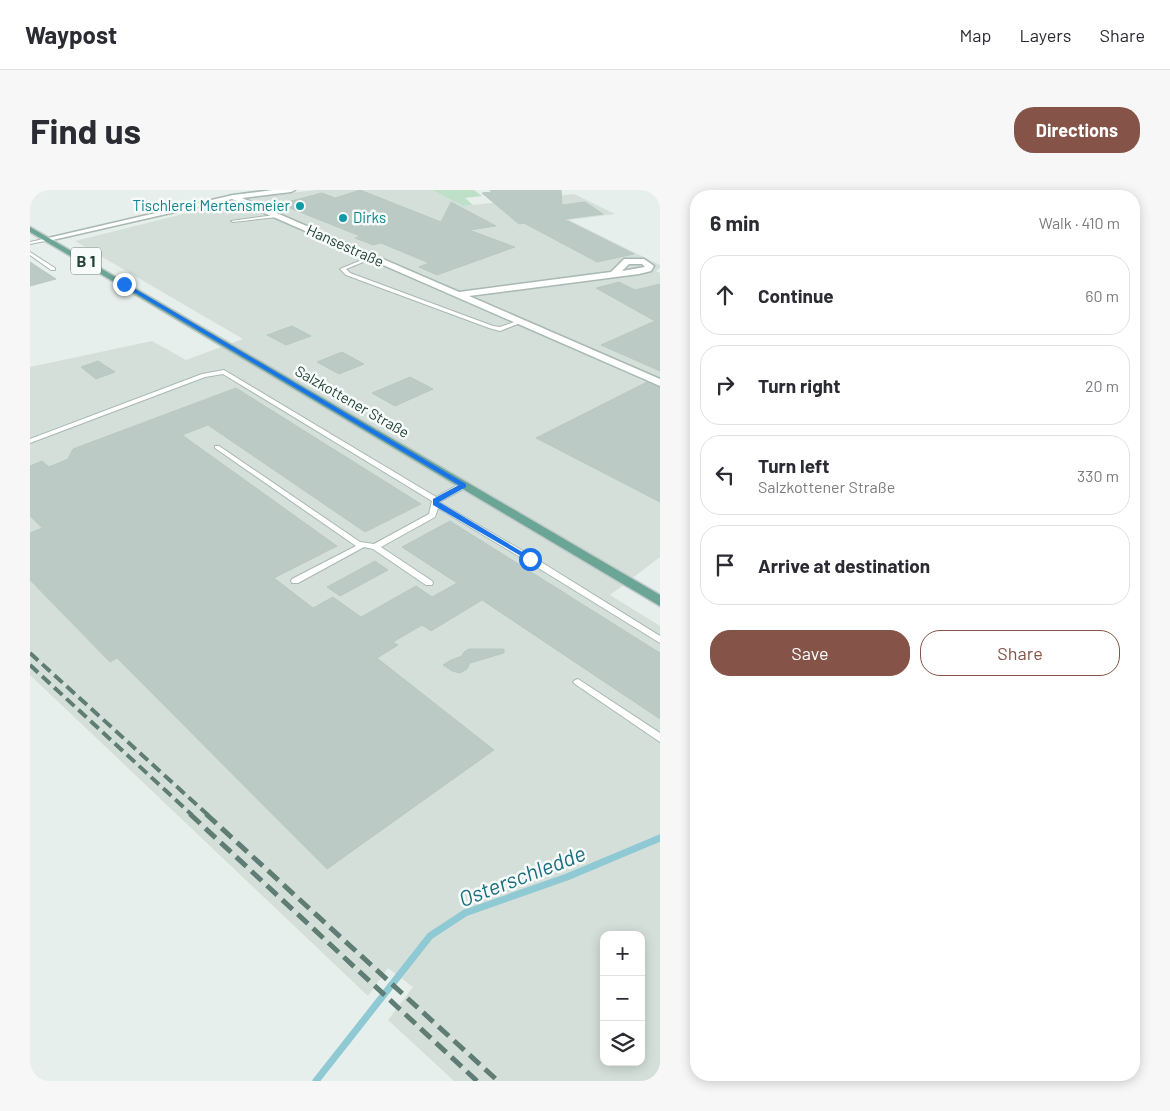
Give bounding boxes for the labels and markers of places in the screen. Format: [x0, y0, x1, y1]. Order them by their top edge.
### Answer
place label: Tischlerei Mertensmeier [133, 196, 291, 214]
marker: Tischlerei Mertensmeier [294, 200, 306, 212]
place label: Dirks [353, 208, 386, 226]
marker: Dirks [337, 212, 349, 224]

